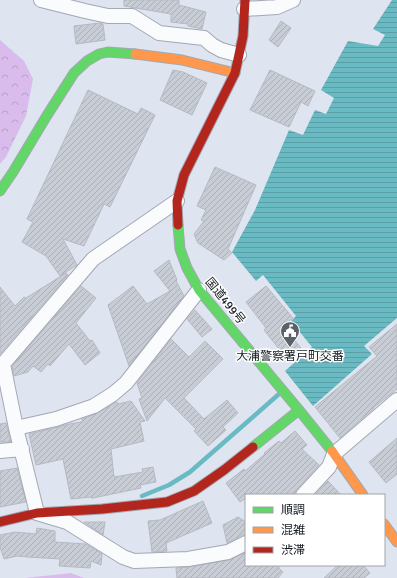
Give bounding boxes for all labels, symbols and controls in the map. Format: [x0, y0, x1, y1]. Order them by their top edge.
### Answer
street label: 国道499号 [202, 275, 248, 327]
public building icon: 大浦警察署戸町交番 [279, 320, 301, 348]
place label: 大浦警察署戸町交番 [236, 349, 344, 364]
legend [245, 494, 385, 566]
text: 順調 [281, 503, 305, 518]
text: 混雑 [281, 523, 305, 538]
text: 渋滞 [281, 543, 305, 558]

